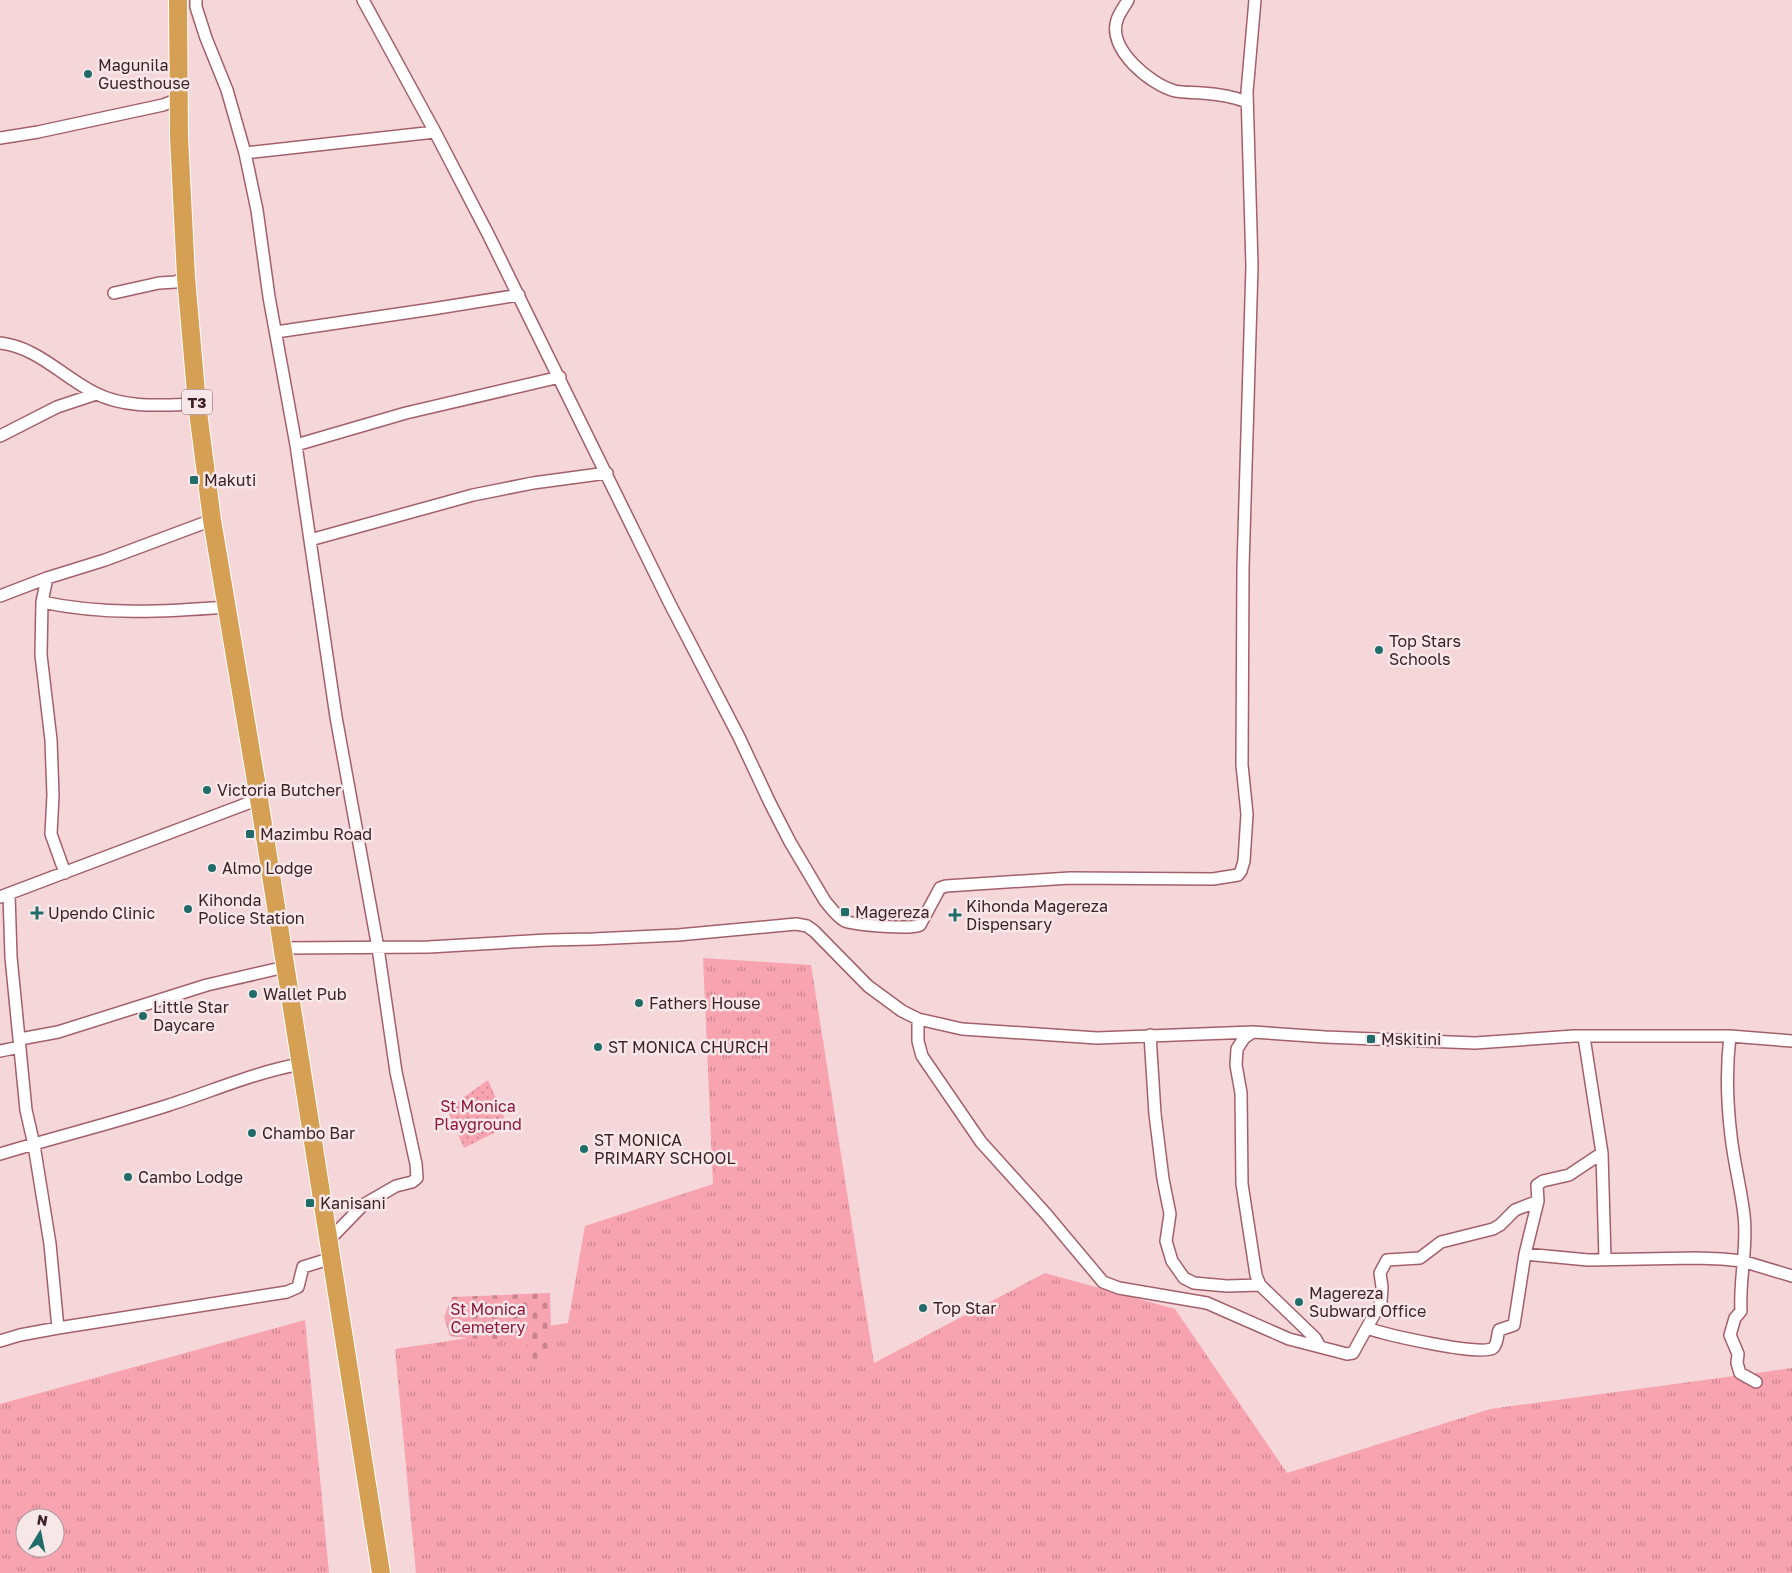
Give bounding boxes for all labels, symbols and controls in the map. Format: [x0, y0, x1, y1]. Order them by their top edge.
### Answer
place label: Magunila Guesthouse [98, 55, 190, 93]
marker: Magunila Guesthouse [82, 68, 94, 80]
road number: T3 [182, 390, 212, 414]
place label: Makuti [204, 470, 256, 490]
marker: Makuti [188, 474, 200, 486]
place label: Top Stars Schools [1389, 631, 1461, 669]
marker: Top Stars Schools [1373, 644, 1385, 656]
place label: Victoria Butcher [217, 780, 341, 800]
marker: Victoria Butcher [201, 784, 213, 796]
place label: Mazimbu Road [260, 824, 372, 844]
marker: Mazimbu Road [244, 828, 256, 840]
place label: Almo Lodge [222, 858, 313, 878]
marker: Almo Lodge [206, 862, 218, 874]
place label: Kihonda Police Station [198, 890, 305, 928]
place label: Kihonda Magereza Dispensary [966, 896, 1108, 934]
place label: Magereza [855, 902, 929, 922]
place label: Upendo Clinic [48, 903, 155, 923]
marker: Kihonda Police Station [182, 903, 194, 915]
marker: Upendo Clinic [30, 906, 44, 920]
marker: Magereza [839, 906, 851, 918]
marker: Kihonda Magereza Dispensary [948, 908, 962, 922]
place label: Wallet Pub [263, 984, 347, 1004]
marker: Wallet Pub [247, 988, 259, 1000]
place label: Fathers House [649, 993, 761, 1013]
place label: Little Star Daycare [153, 997, 229, 1035]
marker: Fathers House [633, 997, 645, 1009]
marker: Little Star Daycare [137, 1010, 149, 1022]
place label: Mskitini [1381, 1029, 1441, 1049]
marker: Mskitini [1365, 1033, 1377, 1045]
place label: ST MONICA CHURCH [608, 1037, 769, 1057]
marker: ST MONICA CHURCH [592, 1041, 604, 1053]
park label: St Monica Playground [434, 1096, 522, 1134]
place label: Chambo Bar [262, 1123, 355, 1143]
marker: Chambo Bar [246, 1127, 258, 1139]
place label: ST MONICA PRIMARY SCHOOL [594, 1130, 736, 1168]
marker: ST MONICA PRIMARY SCHOOL [578, 1143, 590, 1155]
place label: Cambo Lodge [138, 1167, 243, 1187]
marker: Cambo Lodge [122, 1171, 134, 1183]
place label: Kanisani [320, 1193, 386, 1213]
marker: Kanisani [304, 1197, 316, 1209]
place label: Magereza Subward Office [1309, 1283, 1426, 1321]
marker: Magereza Subward Office [1293, 1296, 1305, 1308]
place label: Top Star [933, 1298, 997, 1318]
park label: St Monica Cemetery [450, 1299, 526, 1337]
marker: Top Star [917, 1302, 929, 1314]
north arrow [15, 1508, 65, 1558]
text: N [36, 1510, 49, 1529]

